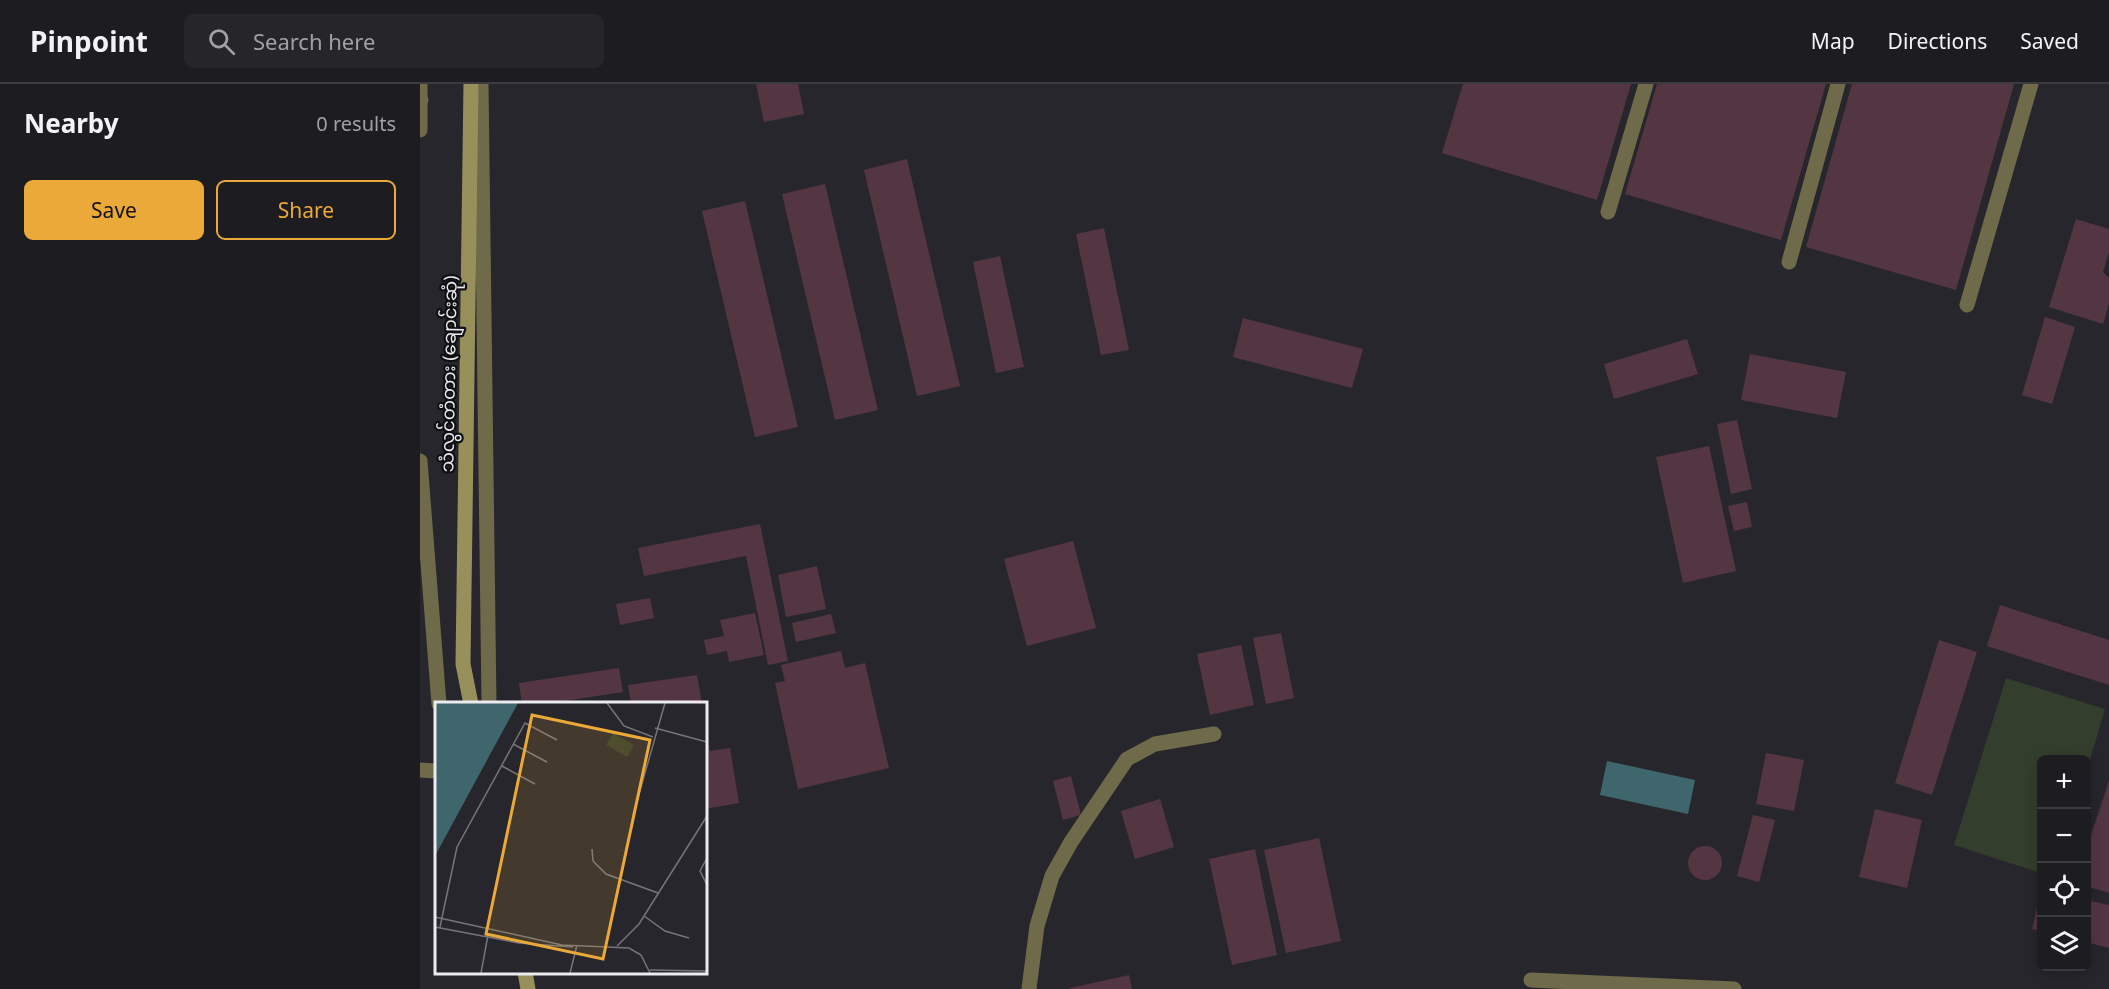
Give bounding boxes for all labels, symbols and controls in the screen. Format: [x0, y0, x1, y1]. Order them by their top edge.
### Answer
search box [184, 14, 604, 68]
text: Pinpoint [30, 22, 148, 60]
icon: search [205, 25, 238, 58]
text: Search here [253, 26, 375, 56]
text: Map [1811, 27, 1855, 55]
text: Directions [1888, 27, 1987, 55]
text: Saved [2020, 27, 2079, 55]
text: Nearby [24, 105, 119, 141]
text: 0 results [316, 110, 396, 137]
button: Save [24, 180, 204, 240]
button: Share [216, 180, 396, 240]
street label: သံလွင်တံတား (ချောင်းဆုံ) [434, 275, 466, 473]
inset map [435, 702, 706, 974]
map controls [2037, 755, 2091, 971]
button: + [2037, 755, 2091, 809]
button: − [2037, 809, 2091, 863]
button: locate [2037, 863, 2091, 917]
button: layers [2037, 917, 2091, 971]

